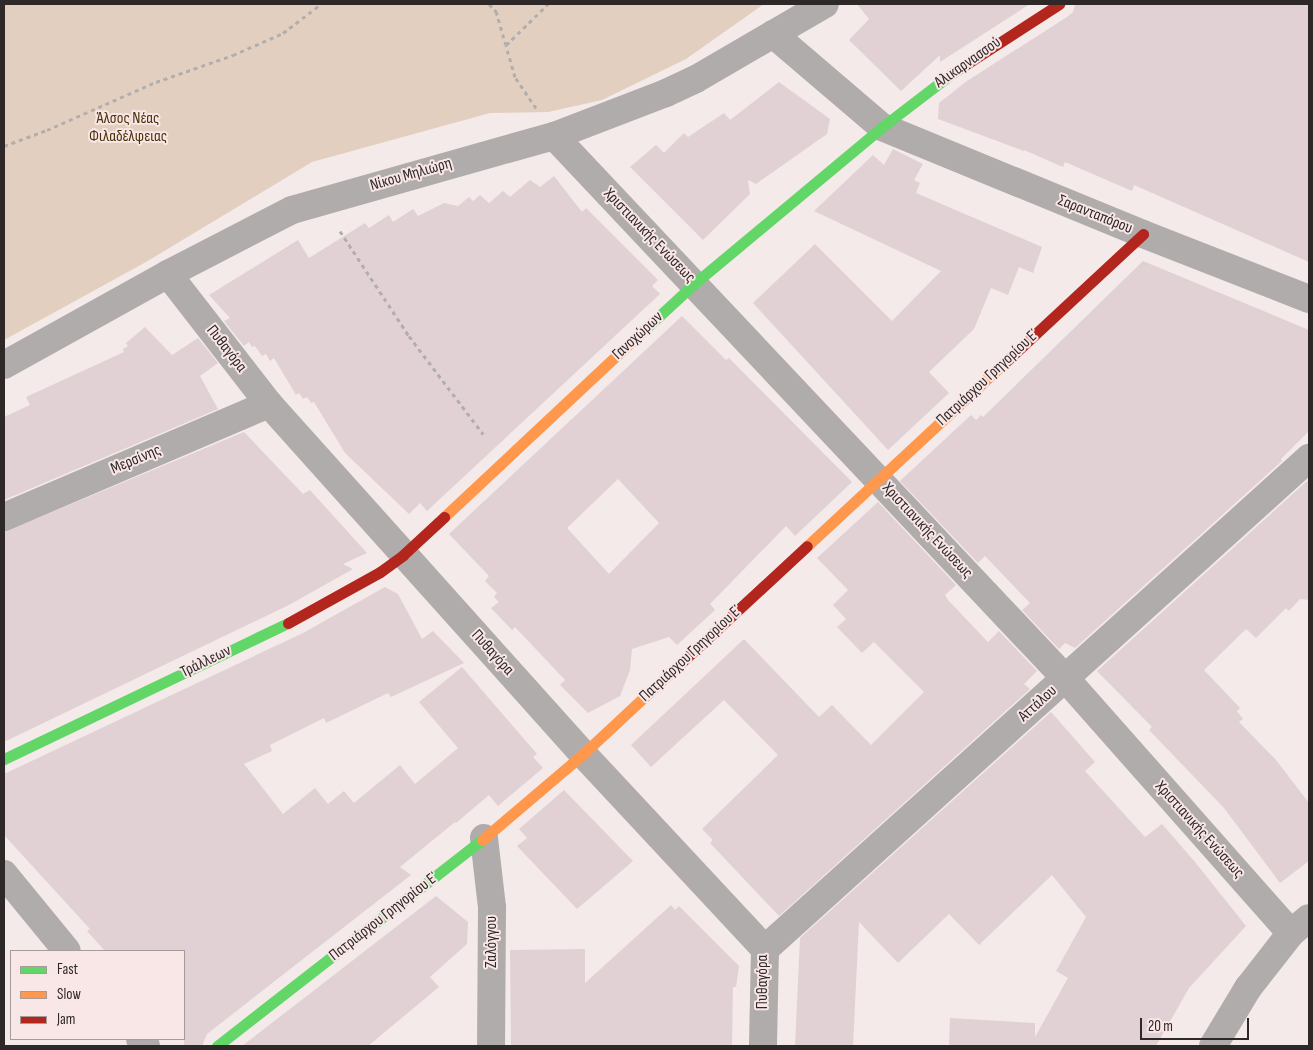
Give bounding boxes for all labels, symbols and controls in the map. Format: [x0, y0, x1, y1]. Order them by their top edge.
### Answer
street label: Αλικαρνασσού [931, 33, 1005, 93]
park label: Άλσος Νέας Φιλαδέλφειας [89, 109, 167, 147]
street label: Νίκου Μηλιώρη [368, 154, 454, 196]
street label: Χριστιανικής Ενώσεως [599, 185, 699, 287]
street label: Σαρανταπόρου [1055, 191, 1135, 239]
street label: Γανοχώρων [609, 308, 667, 364]
street label: Πυθαγόρα [202, 322, 250, 376]
street label: Πατριάρχου Γρηγορίου Ε΄ [933, 326, 1043, 430]
street label: Μερσίνης [108, 441, 164, 479]
street label: Χριστιανικής Ενώσεως [878, 479, 976, 583]
street label: Πατριάρχου Γρηγορίου Ε΄ [636, 602, 746, 706]
street label: Πυθαγόρα [467, 626, 517, 680]
street label: Τράλλεων [178, 642, 234, 682]
street label: Αττάλου [1015, 682, 1061, 726]
street label: Χριστιανικής Ενώσεως [1150, 777, 1248, 883]
street label: Πατριάρχου Γρηγορίου Ε΄ [326, 869, 442, 965]
street label: Ζαλόγγου [482, 916, 502, 968]
legend [10, 950, 185, 1040]
street label: Πυθαγόρα [753, 955, 773, 1009]
text: Fast [57, 960, 78, 979]
text: Slow [57, 985, 81, 1004]
scale bar [1143, 1008, 1252, 1040]
text: Jam [57, 1010, 75, 1029]
text: 20 m [1148, 1017, 1173, 1036]

